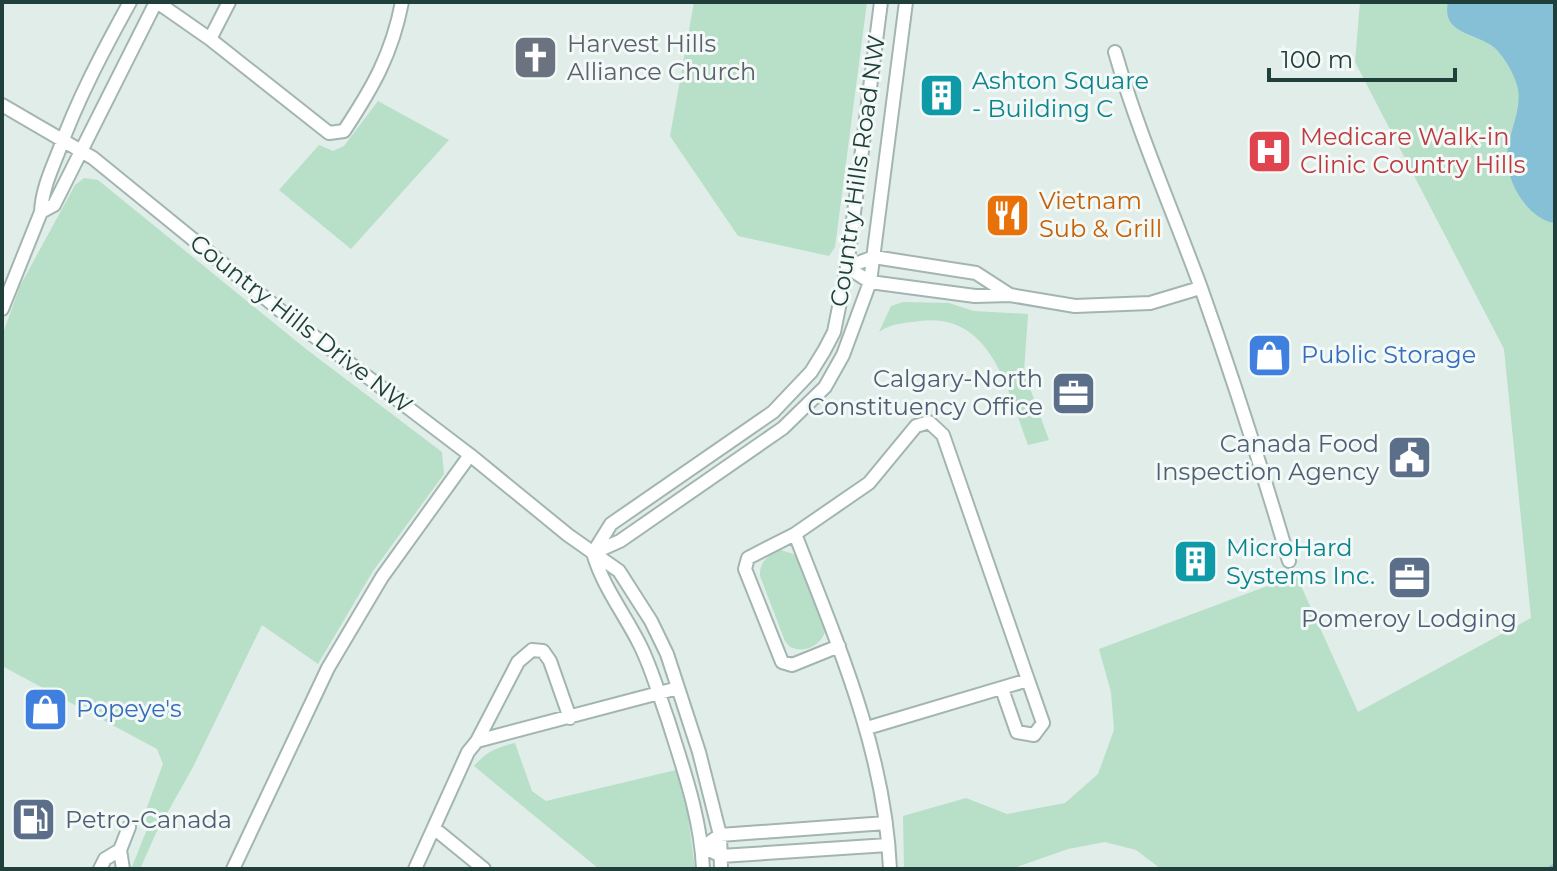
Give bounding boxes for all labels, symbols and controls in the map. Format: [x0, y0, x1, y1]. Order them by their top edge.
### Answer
place label: Harvest Hills Alliance Church [567, 29, 756, 86]
scale bar [1269, 32, 1455, 82]
street label: Country Hills Road NW [824, 33, 891, 309]
church icon: Harvest Hills Alliance Church [512, 34, 560, 82]
text: 100 m [1281, 45, 1353, 74]
place label: Ashton Square - Building C [972, 66, 1149, 123]
building icon: Ashton Square - Building C [917, 71, 965, 119]
place label: Medicare Walk-in Clinic Country Hills [1300, 122, 1525, 179]
hospital icon: Medicare Walk-in Clinic Country Hills [1245, 127, 1293, 175]
place label: Vietnam Sub & Grill [1039, 186, 1162, 243]
restaurant icon: Vietnam Sub & Grill [984, 191, 1032, 239]
street label: Country Hills Drive NW [184, 228, 418, 419]
shop icon: Public Storage [1246, 331, 1294, 379]
place label: Public Storage [1301, 340, 1476, 369]
place label: Calgary-North Constituency Office [808, 364, 1043, 421]
office icon: Calgary-North Constituency Office [1050, 369, 1098, 417]
place label: Canada Food Inspection Agency [1155, 429, 1379, 486]
public building icon: Canada Food Inspection Agency [1386, 434, 1434, 482]
place label: MicroHard Systems Inc. [1226, 533, 1375, 590]
building icon: MicroHard Systems Inc. [1171, 538, 1219, 586]
office icon: Pomeroy Lodging [1385, 553, 1433, 601]
place label: Pomeroy Lodging [1301, 604, 1517, 633]
shop icon: Popeye's [21, 685, 69, 733]
place label: Popeye's [76, 694, 182, 723]
fuel station icon: Petro-Canada [10, 796, 58, 844]
place label: Petro-Canada [65, 805, 232, 834]

